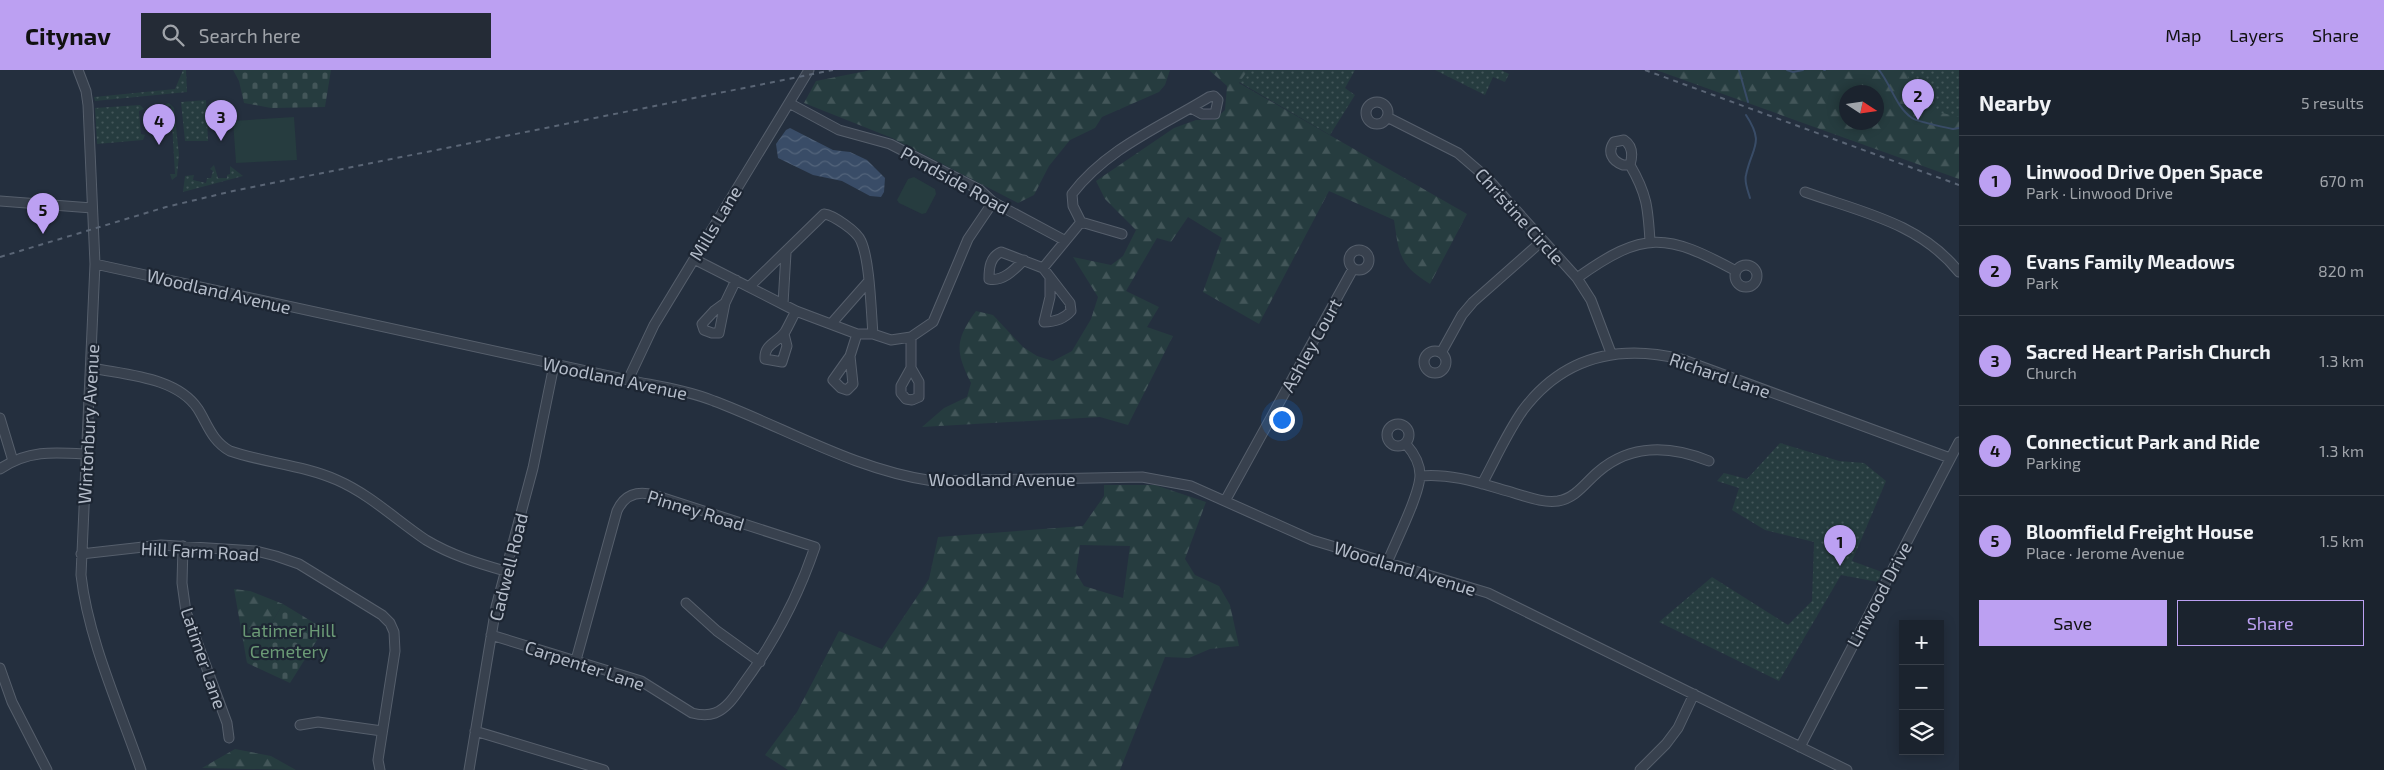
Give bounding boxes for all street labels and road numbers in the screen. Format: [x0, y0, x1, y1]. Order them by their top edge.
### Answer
street label: Pondside Road [897, 141, 1013, 219]
street label: Christine Circle [1471, 163, 1569, 269]
street label: Mills Lane [684, 182, 746, 264]
street label: Woodland Avenue [145, 264, 293, 318]
street label: Ashley Court [1276, 294, 1346, 396]
street label: Wintonbury Avenue [73, 343, 103, 505]
street label: Richard Lane [1667, 347, 1773, 403]
street label: Woodland Avenue [541, 352, 689, 404]
street label: Woodland Avenue [928, 468, 1076, 490]
street label: Pinney Road [645, 485, 747, 535]
street label: Cadwell Road [484, 511, 532, 623]
street label: Woodland Avenue [1331, 536, 1479, 600]
street label: Hill Farm Road [140, 537, 260, 565]
street label: Linwood Drive [1842, 537, 1916, 651]
street label: Latimer Lane [176, 604, 232, 712]
street label: Carpenter Lane [522, 635, 648, 695]

